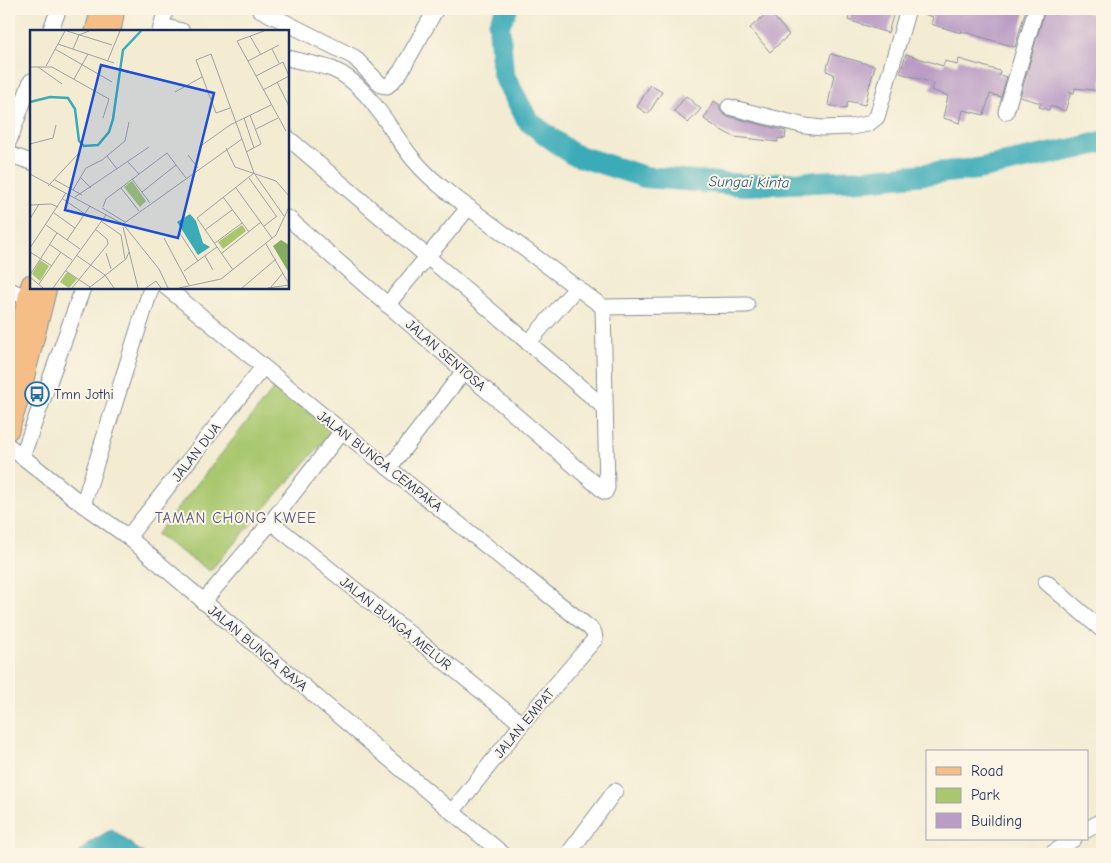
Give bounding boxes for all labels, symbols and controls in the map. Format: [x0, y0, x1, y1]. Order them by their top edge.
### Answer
inset map [30, 30, 289, 289]
water label: Sungai Kinta [709, 172, 790, 192]
street label: JALAN SENTOSA [402, 316, 489, 395]
bus stop icon: Tmn Jothi [24, 381, 50, 407]
place label: Tmn Jothi [54, 386, 114, 403]
street label: JALAN BUNGA CEMPAKA [314, 407, 446, 516]
street label: JALAN DUA [168, 420, 225, 485]
district label: TAMAN CHONG KWEE [155, 509, 317, 527]
street label: JALAN BUNGA MELUR [336, 573, 455, 674]
street label: JALAN BUNGA RAYA [204, 602, 311, 695]
street label: JALAN EMPAT [490, 685, 559, 761]
legend [926, 750, 1088, 840]
text: Road [971, 762, 1003, 780]
text: Park [971, 786, 1000, 804]
text: Building [971, 812, 1022, 830]

